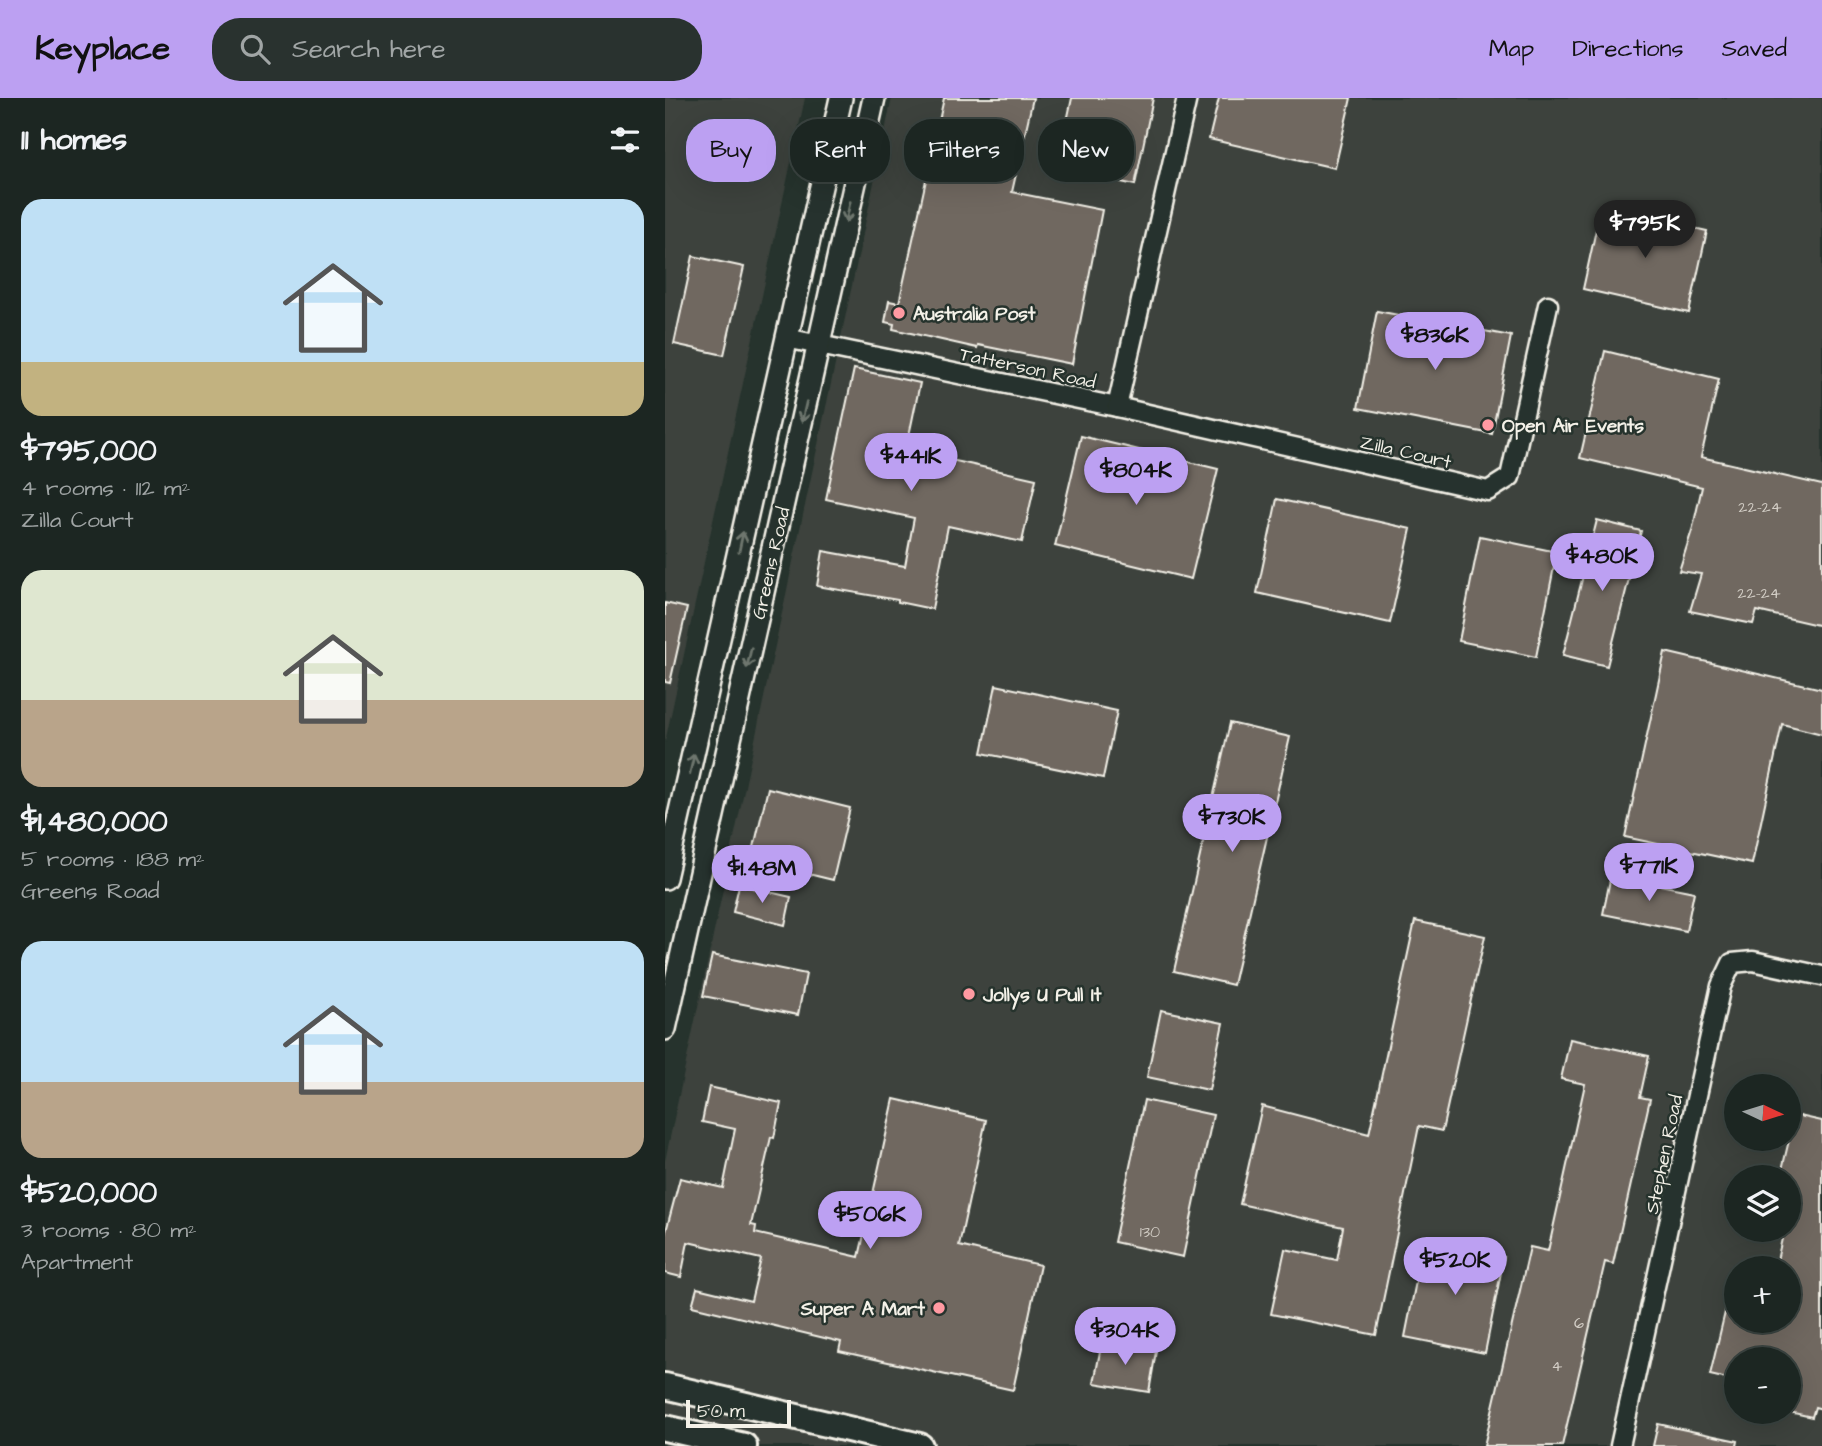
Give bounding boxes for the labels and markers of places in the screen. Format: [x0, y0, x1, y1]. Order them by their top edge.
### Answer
pin: $795K [1596, 200, 1694, 260]
place label: Australia Post [913, 301, 1036, 328]
marker: Australia Post [891, 305, 907, 321]
pin: $836K [1386, 313, 1484, 372]
place label: Open Air Events [1502, 413, 1644, 440]
marker: Open Air Events [1480, 417, 1496, 433]
pin: $441K [862, 434, 960, 493]
pin: $804K [1087, 448, 1185, 507]
pin: $480K [1553, 533, 1651, 593]
pin: $730K [1183, 794, 1281, 854]
pin: $771K [1600, 844, 1698, 903]
pin: $1.48M [705, 846, 819, 905]
place label: Jollys U Pull It [982, 982, 1102, 1010]
marker: Jollys U Pull It [961, 986, 977, 1002]
pin: $506K [821, 1192, 919, 1251]
pin: $520K [1406, 1238, 1504, 1297]
place label: Super A Mart [800, 1296, 925, 1323]
marker: Super A Mart [931, 1300, 947, 1316]
pin: $304K [1076, 1308, 1174, 1367]

